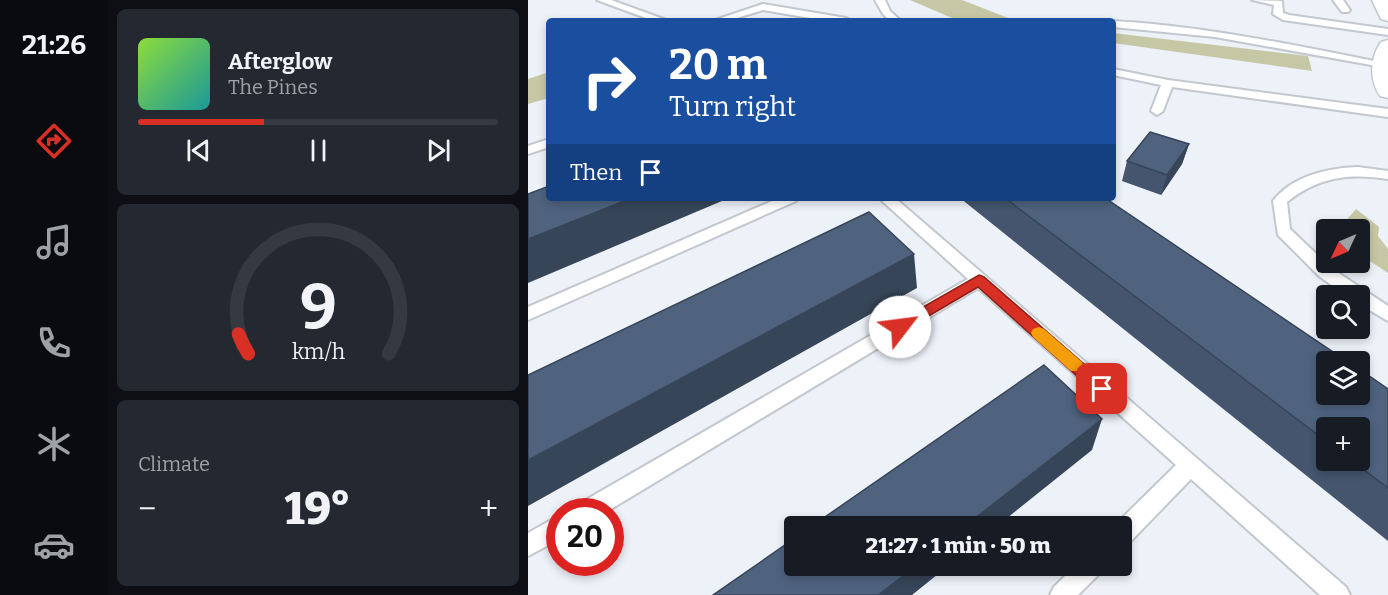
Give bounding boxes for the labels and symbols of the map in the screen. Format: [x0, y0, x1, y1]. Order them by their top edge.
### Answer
north arrow [1316, 219, 1370, 273]
position arrow [868, 295, 932, 359]
pin [1076, 363, 1127, 414]
speed limit sign: 20 [546, 498, 624, 576]

